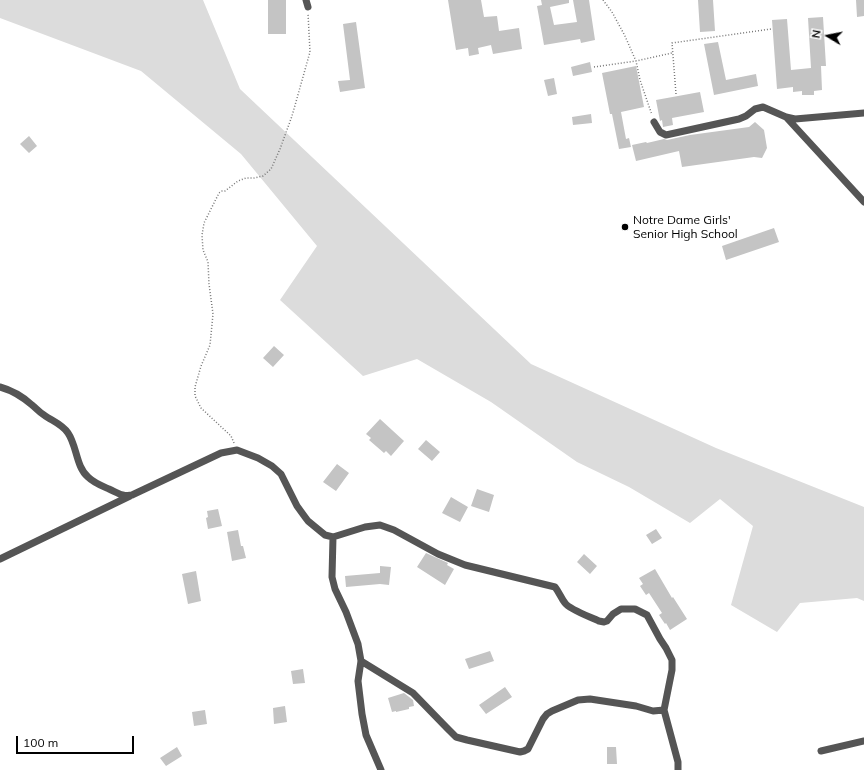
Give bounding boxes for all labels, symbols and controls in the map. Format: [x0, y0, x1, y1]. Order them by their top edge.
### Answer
north arrow [808, 16, 848, 56]
text: N [809, 29, 824, 39]
place label: Notre Dame Girls' Senior High School [633, 213, 738, 241]
marker: Notre Dame Girls' Senior High School [620, 222, 630, 232]
scale bar [18, 728, 136, 754]
text: 100 m [23, 735, 58, 750]

